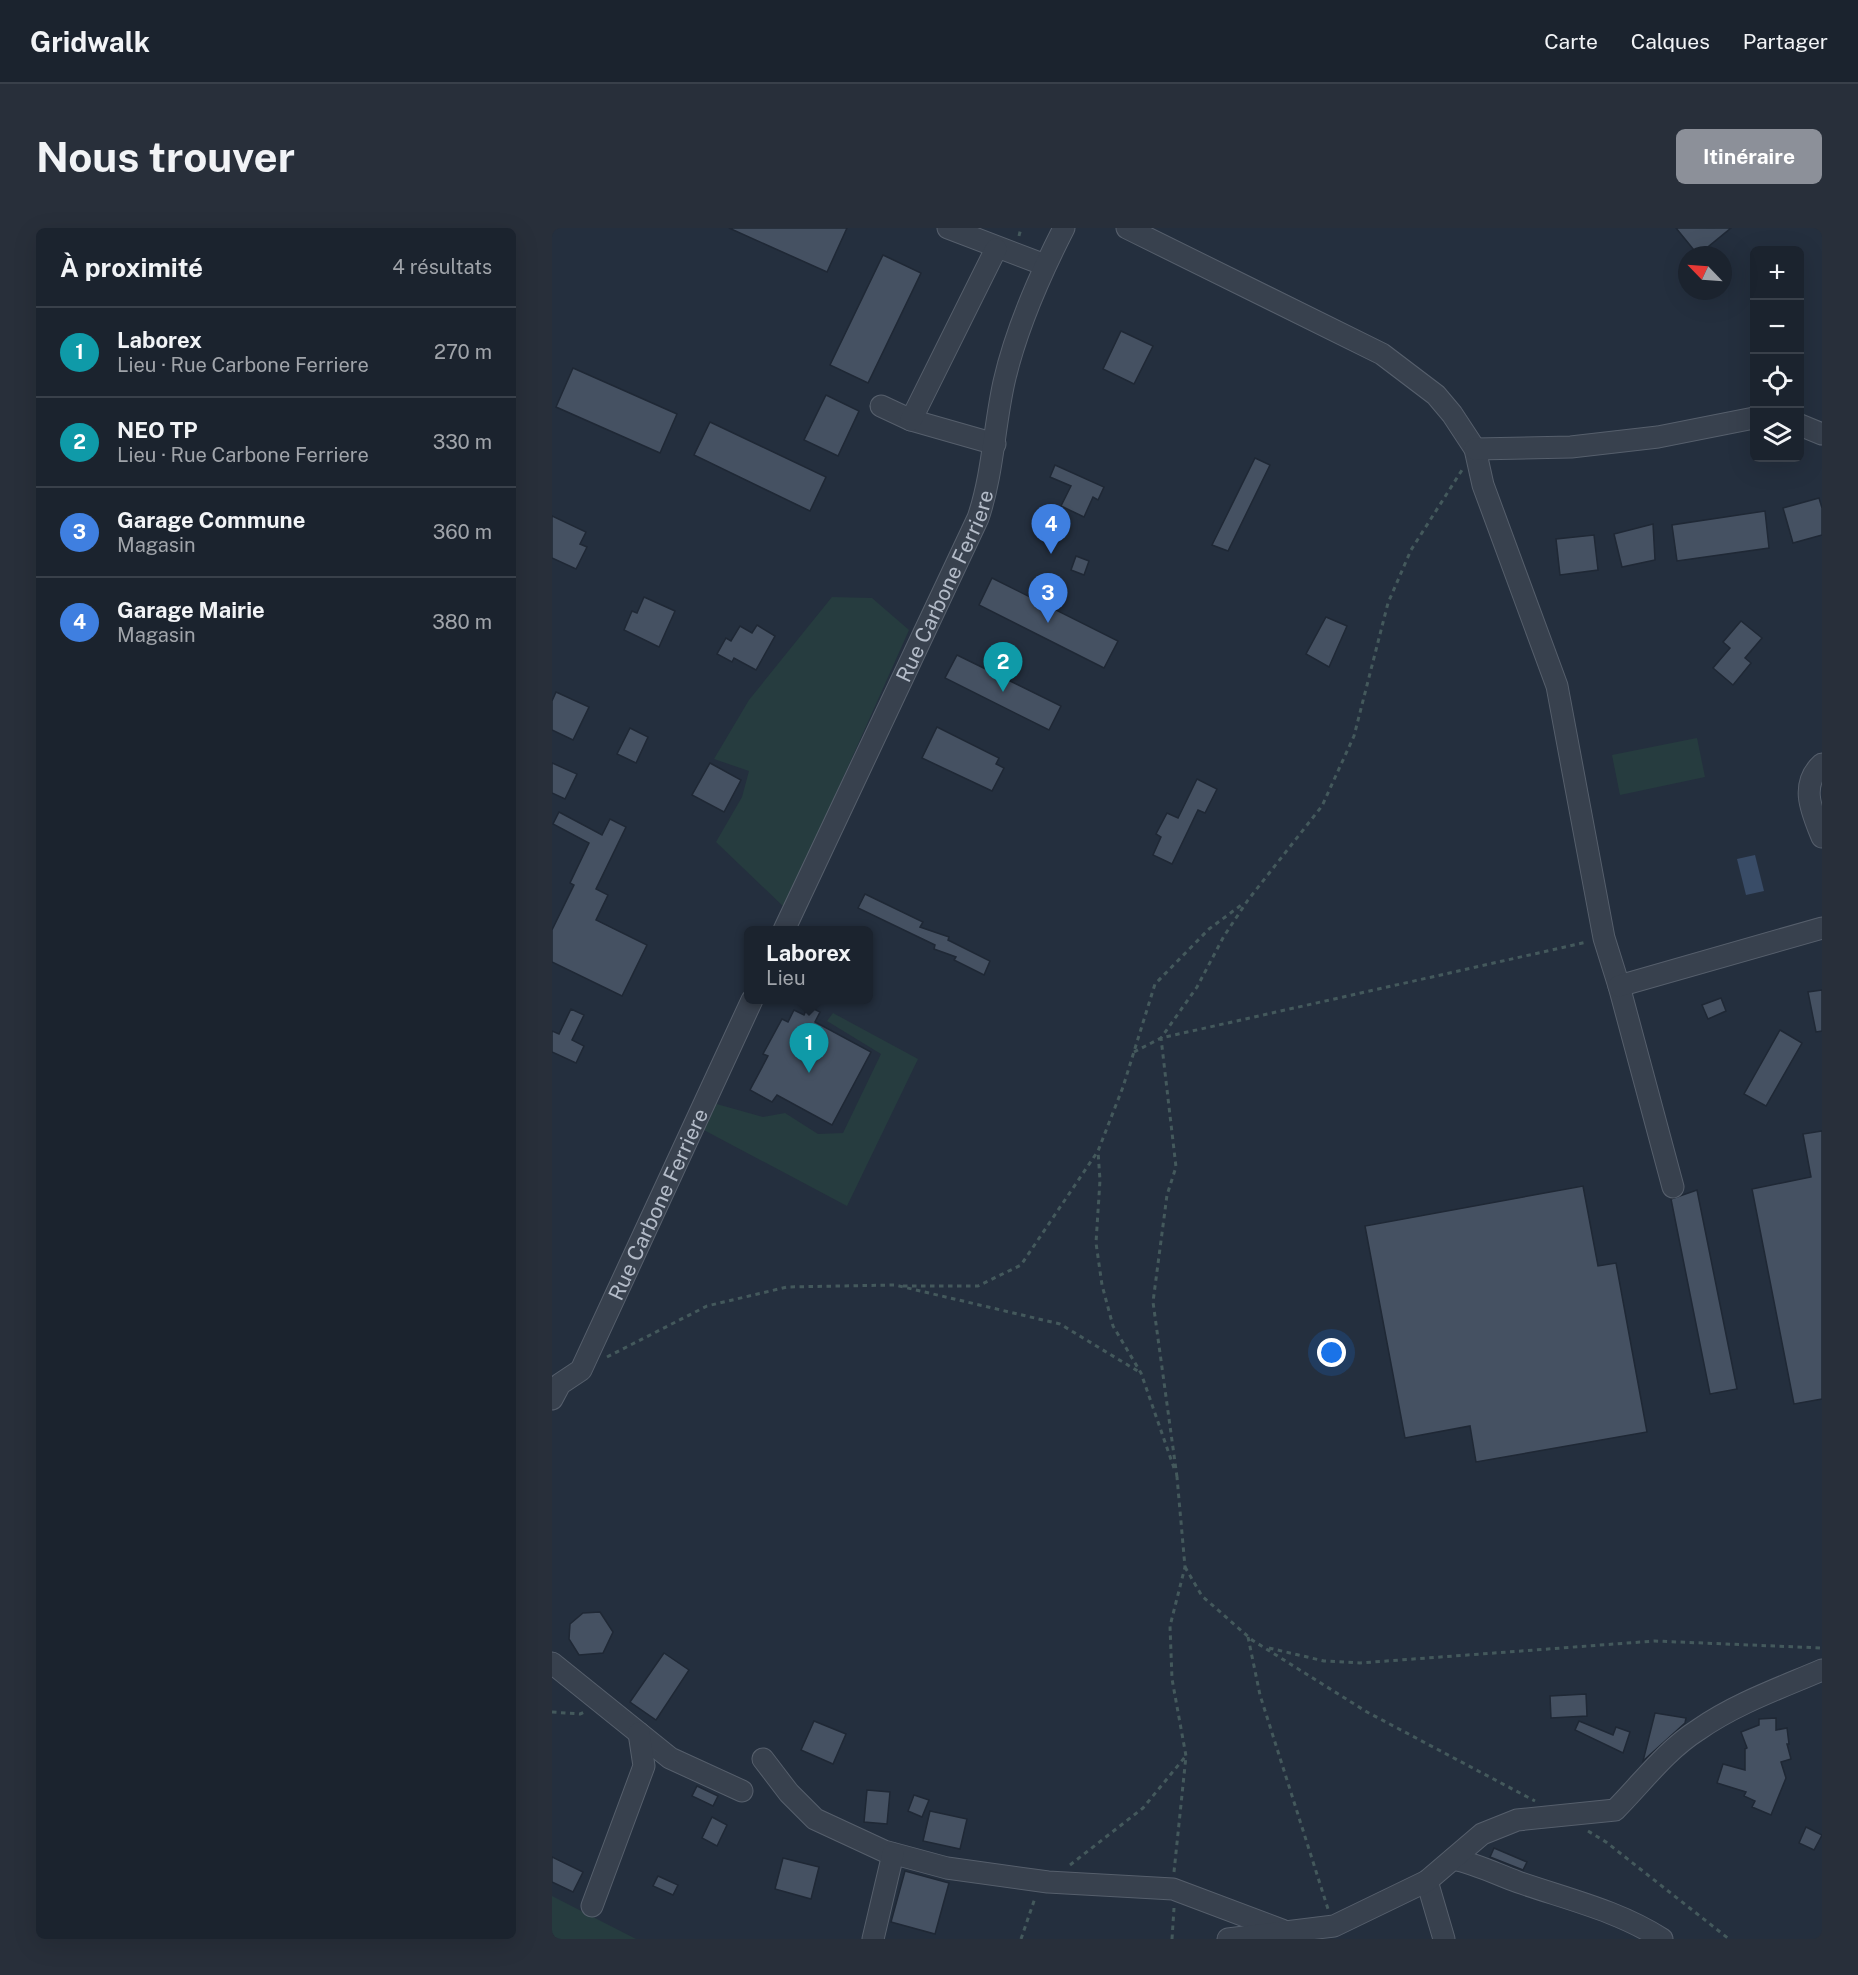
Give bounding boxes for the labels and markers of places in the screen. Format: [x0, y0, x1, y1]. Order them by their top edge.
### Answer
pin: 4 [1032, 504, 1070, 554]
pin: 3 [1028, 574, 1068, 623]
pin: 2 [984, 642, 1022, 692]
pin: 1 [790, 1024, 828, 1073]

